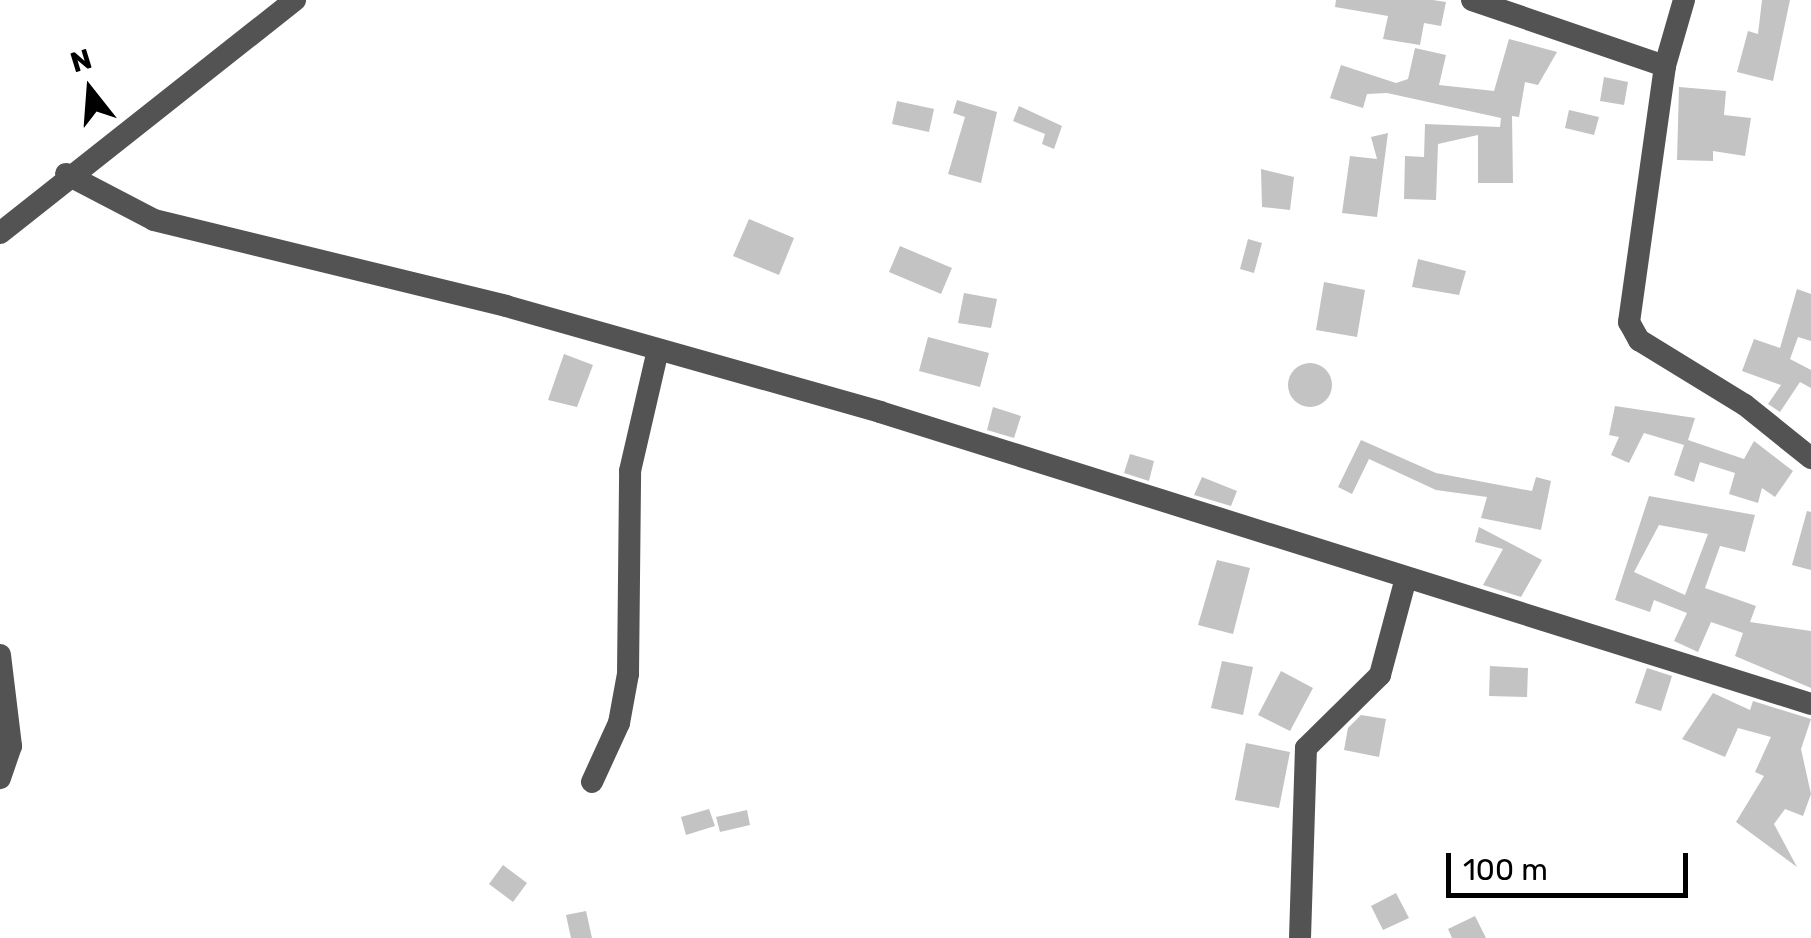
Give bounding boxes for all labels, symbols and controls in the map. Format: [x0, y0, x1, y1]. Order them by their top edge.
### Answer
north arrow [40, 40, 140, 140]
text: N [67, 42, 96, 80]
scale bar [1451, 833, 1694, 895]
text: 100 m [1463, 852, 1548, 888]

